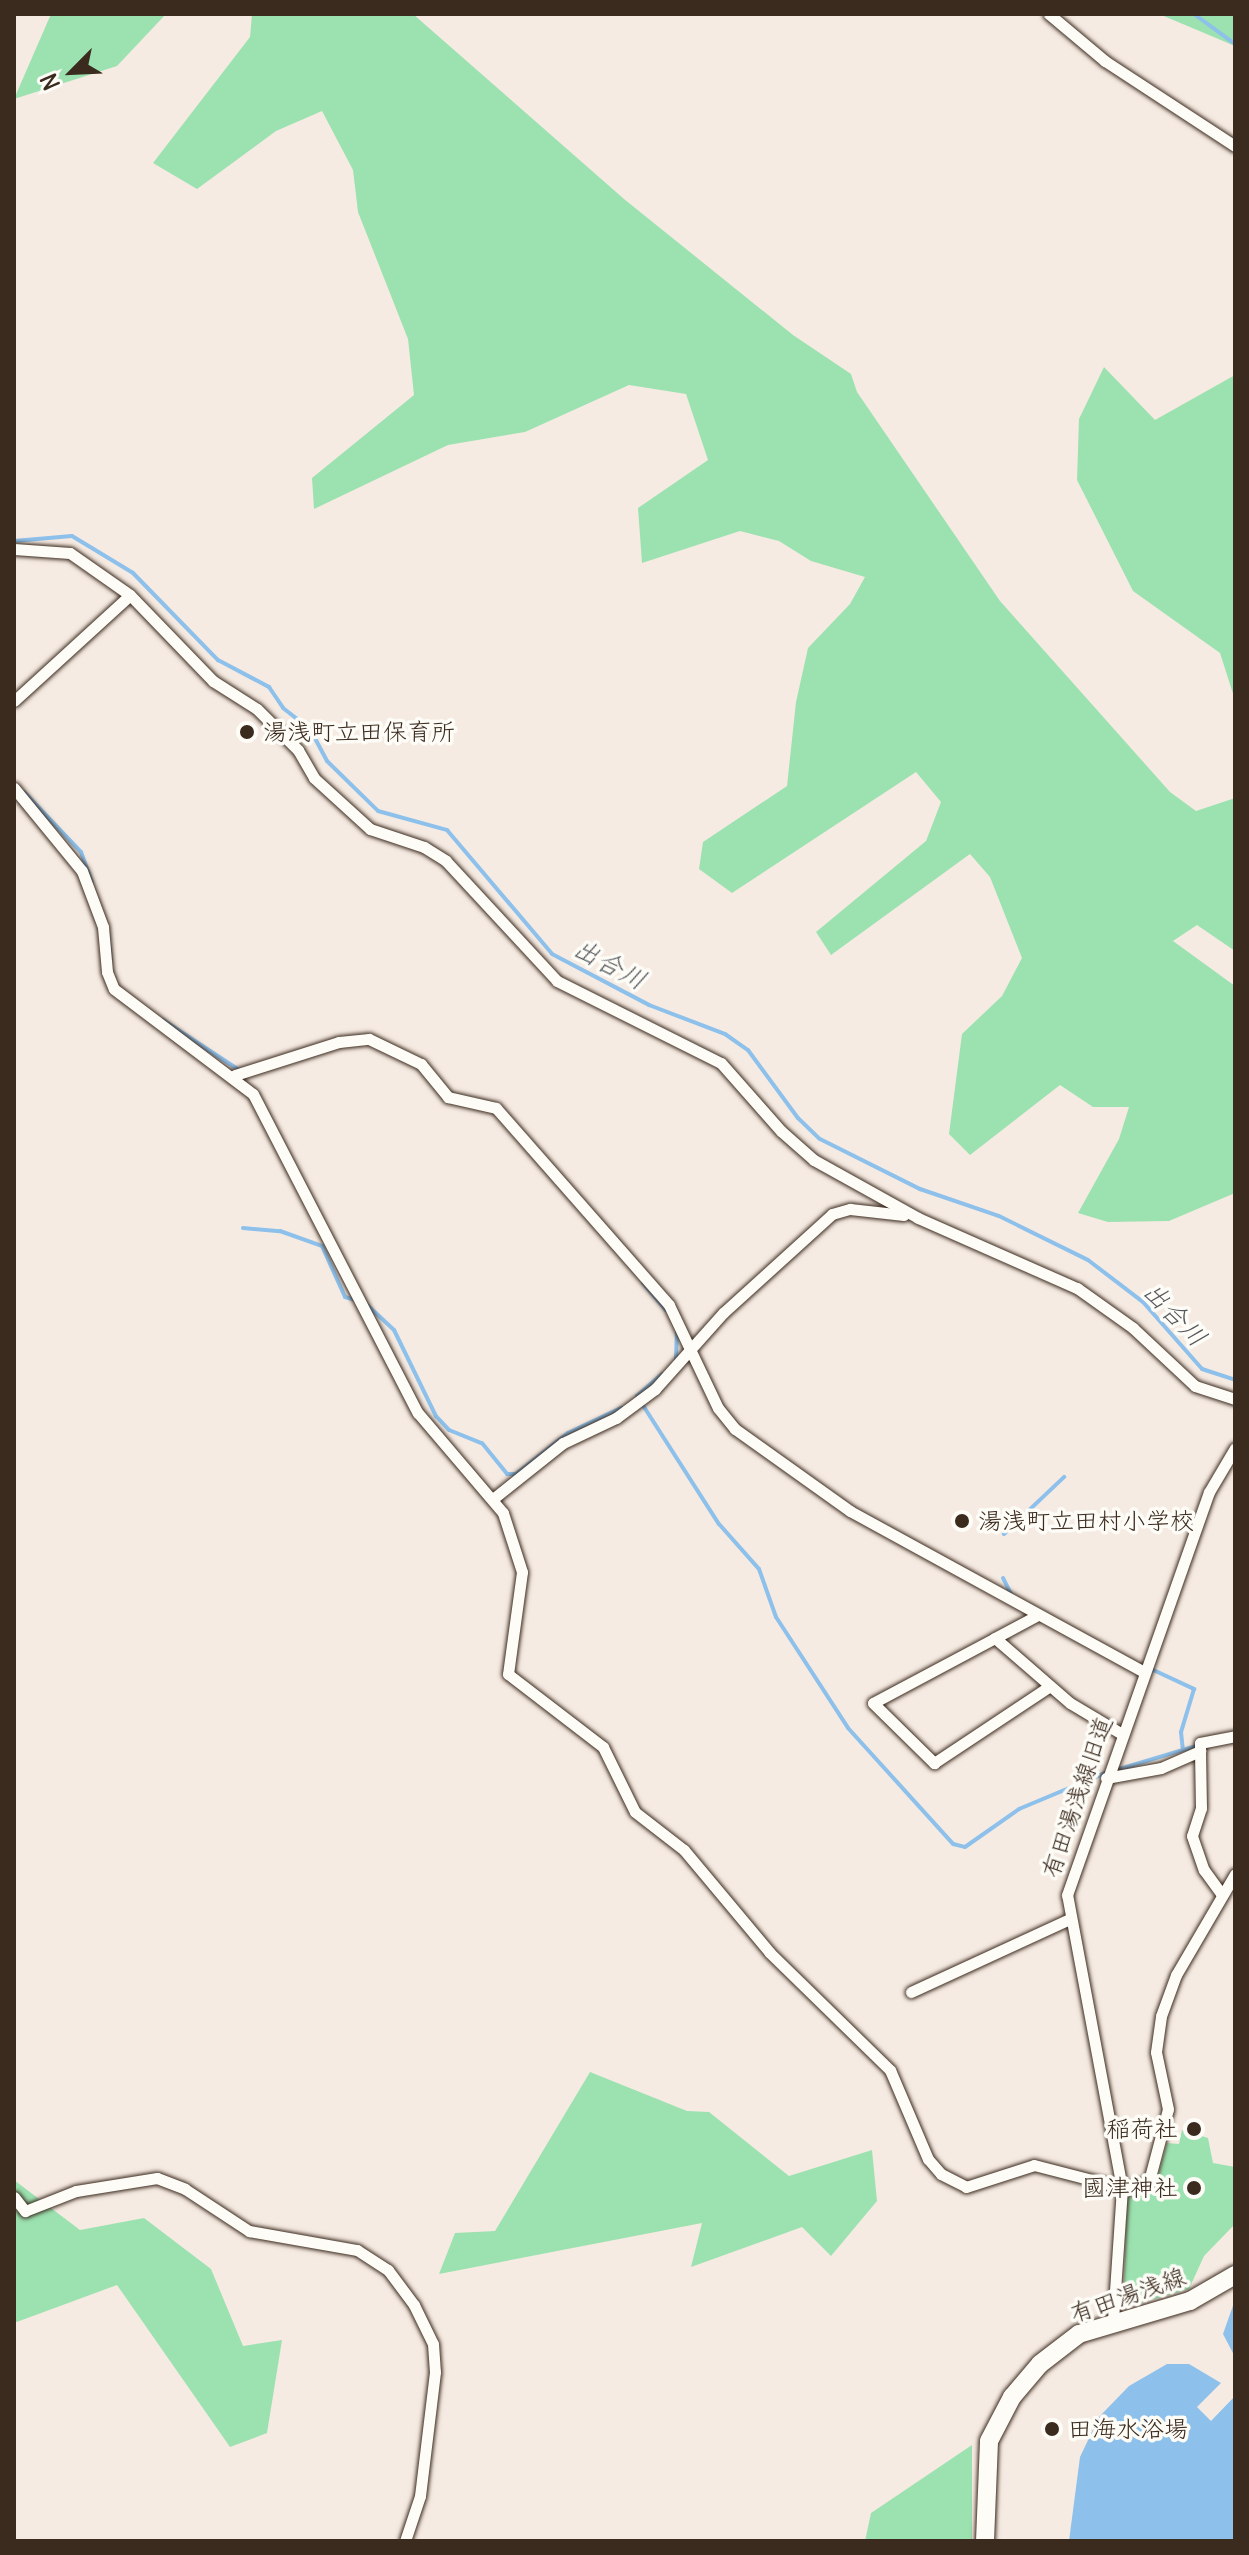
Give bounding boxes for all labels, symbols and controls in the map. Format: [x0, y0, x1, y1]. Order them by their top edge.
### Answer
north arrow [32, 32, 112, 112]
text: N [34, 69, 66, 94]
place label: 湯浅町立田保育所 [263, 718, 455, 746]
marker: 湯浅町立田保育所 [238, 723, 256, 741]
water label: 出合川 [568, 932, 652, 996]
water label: 出合川 [1137, 1275, 1213, 1353]
place label: 湯浅町立田村小学校 [978, 1507, 1194, 1535]
marker: 湯浅町立田村小学校 [953, 1512, 971, 1530]
street label: 有田湯浅線旧道 [1036, 1713, 1118, 1881]
place label: 稲荷社 [1106, 2115, 1178, 2143]
marker: 稲荷社 [1185, 2120, 1203, 2138]
place label: 國津神社 [1082, 2174, 1178, 2202]
marker: 國津神社 [1185, 2179, 1203, 2197]
street label: 有田湯浅線 [1067, 2262, 1189, 2328]
place label: 田海水浴場 [1068, 2415, 1188, 2443]
marker: 田海水浴場 [1043, 2420, 1061, 2438]

